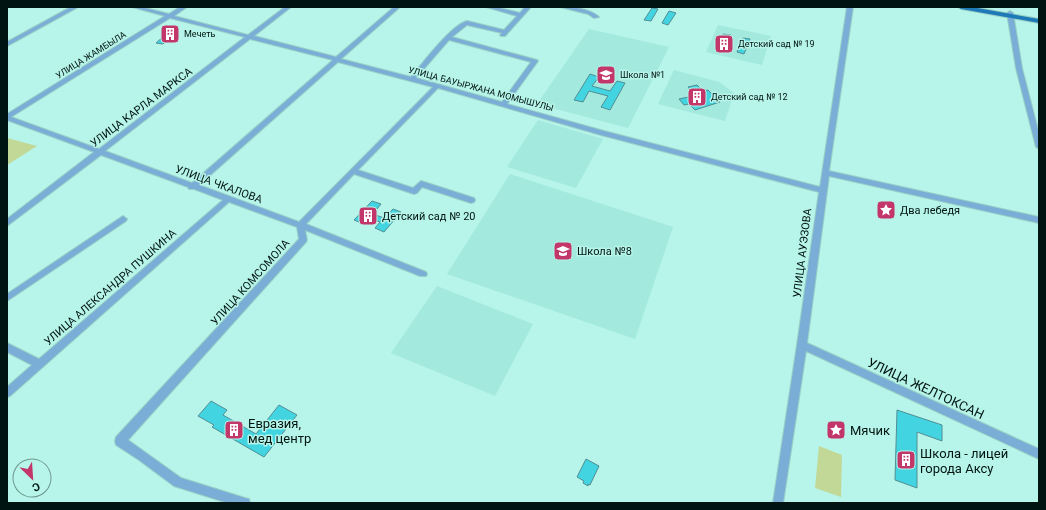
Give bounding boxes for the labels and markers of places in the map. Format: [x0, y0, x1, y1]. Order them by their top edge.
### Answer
building icon: Мечеть [159, 23, 181, 45]
place label: Мечеть [184, 29, 216, 39]
building icon: Детский сад № 19 [713, 33, 735, 55]
place label: Детский сад № 19 [738, 39, 815, 49]
school or university icon: Школа №1 [595, 64, 617, 86]
place label: Школа №1 [620, 70, 665, 80]
building icon: Детский сад № 12 [686, 86, 708, 108]
place label: Детский сад № 12 [711, 92, 788, 102]
place icon: Два лебедя [875, 199, 897, 221]
place label: Два лебедя [900, 204, 960, 217]
building icon: Детский сад № 20 [357, 205, 379, 227]
place label: Детский сад № 20 [382, 210, 476, 223]
school or university icon: Школа №8 [552, 240, 574, 262]
place label: Школа №8 [577, 245, 632, 258]
place label: Евразия, мед центр [248, 416, 311, 446]
building icon: Евразия, мед центр [223, 419, 245, 441]
place icon: Мячик [825, 419, 847, 441]
place label: Мячик [850, 423, 890, 438]
place label: Школа - лицей города Аксу [920, 446, 1008, 476]
building icon: Школа - лицей города Аксу [895, 449, 917, 471]

